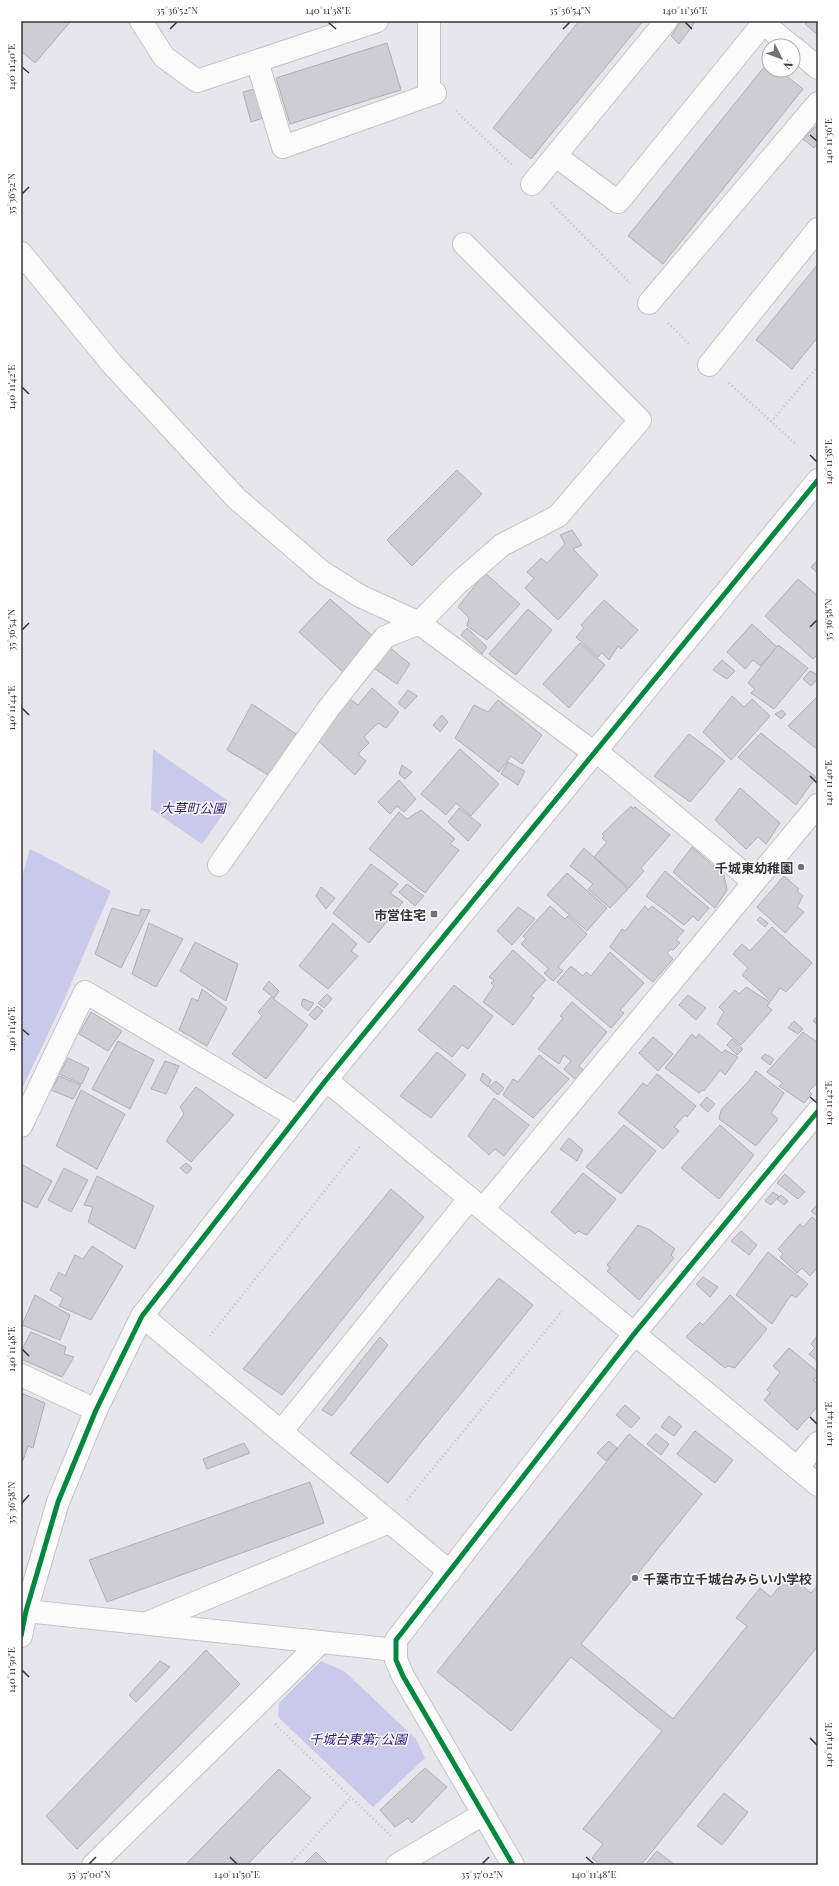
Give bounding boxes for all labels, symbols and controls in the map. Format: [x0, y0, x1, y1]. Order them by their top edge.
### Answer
text: 35°36'52"N [156, 3, 198, 17]
text: 140°11'38"E [305, 3, 351, 17]
text: 35°36'54"N [549, 3, 591, 17]
text: 140°11'36"E [662, 3, 708, 17]
north arrow [761, 38, 801, 78]
text: 140°11'40"E [4, 44, 18, 90]
text: N [781, 57, 797, 73]
text: 140°11'36"E [821, 118, 835, 164]
text: 35°36'52"N [4, 173, 18, 215]
text: 140°11'42"E [4, 365, 18, 409]
text: 140°11'38"E [821, 439, 835, 485]
text: 35°36'58"N [821, 599, 835, 641]
text: 35°36'54"N [4, 609, 18, 651]
text: 140°11'44"E [4, 686, 18, 730]
text: 140°11'40"E [821, 760, 835, 806]
park label: 大草町公園 [160, 799, 227, 816]
place label: 千城東幼稚園 [715, 859, 793, 876]
marker: 千城東幼稚園 [796, 862, 806, 872]
place label: 市営住宅 [374, 906, 426, 923]
marker: 市営住宅 [429, 909, 439, 919]
text: 140°11'46"E [4, 1006, 18, 1052]
text: 140°11'42"E [821, 1081, 835, 1125]
text: 140°11'48"E [4, 1326, 18, 1372]
text: 140°11'44"E [821, 1402, 835, 1446]
text: 35°36'58"N [4, 1482, 18, 1524]
place label: 千葉市立千城台みらい小学校 [643, 1570, 812, 1587]
marker: 千葉市立千城台みらい小学校 [630, 1573, 640, 1583]
text: 140°11'50"E [4, 1647, 18, 1693]
text: 140°11'46"E [821, 1722, 835, 1768]
park label: 千城台東第7公園 [309, 1730, 409, 1747]
text: 35°37'00"N [67, 1867, 111, 1881]
text: 140°11'50"E [214, 1867, 260, 1881]
text: 35°37'02"N [461, 1867, 503, 1881]
text: 140°11'48"E [571, 1867, 617, 1881]

